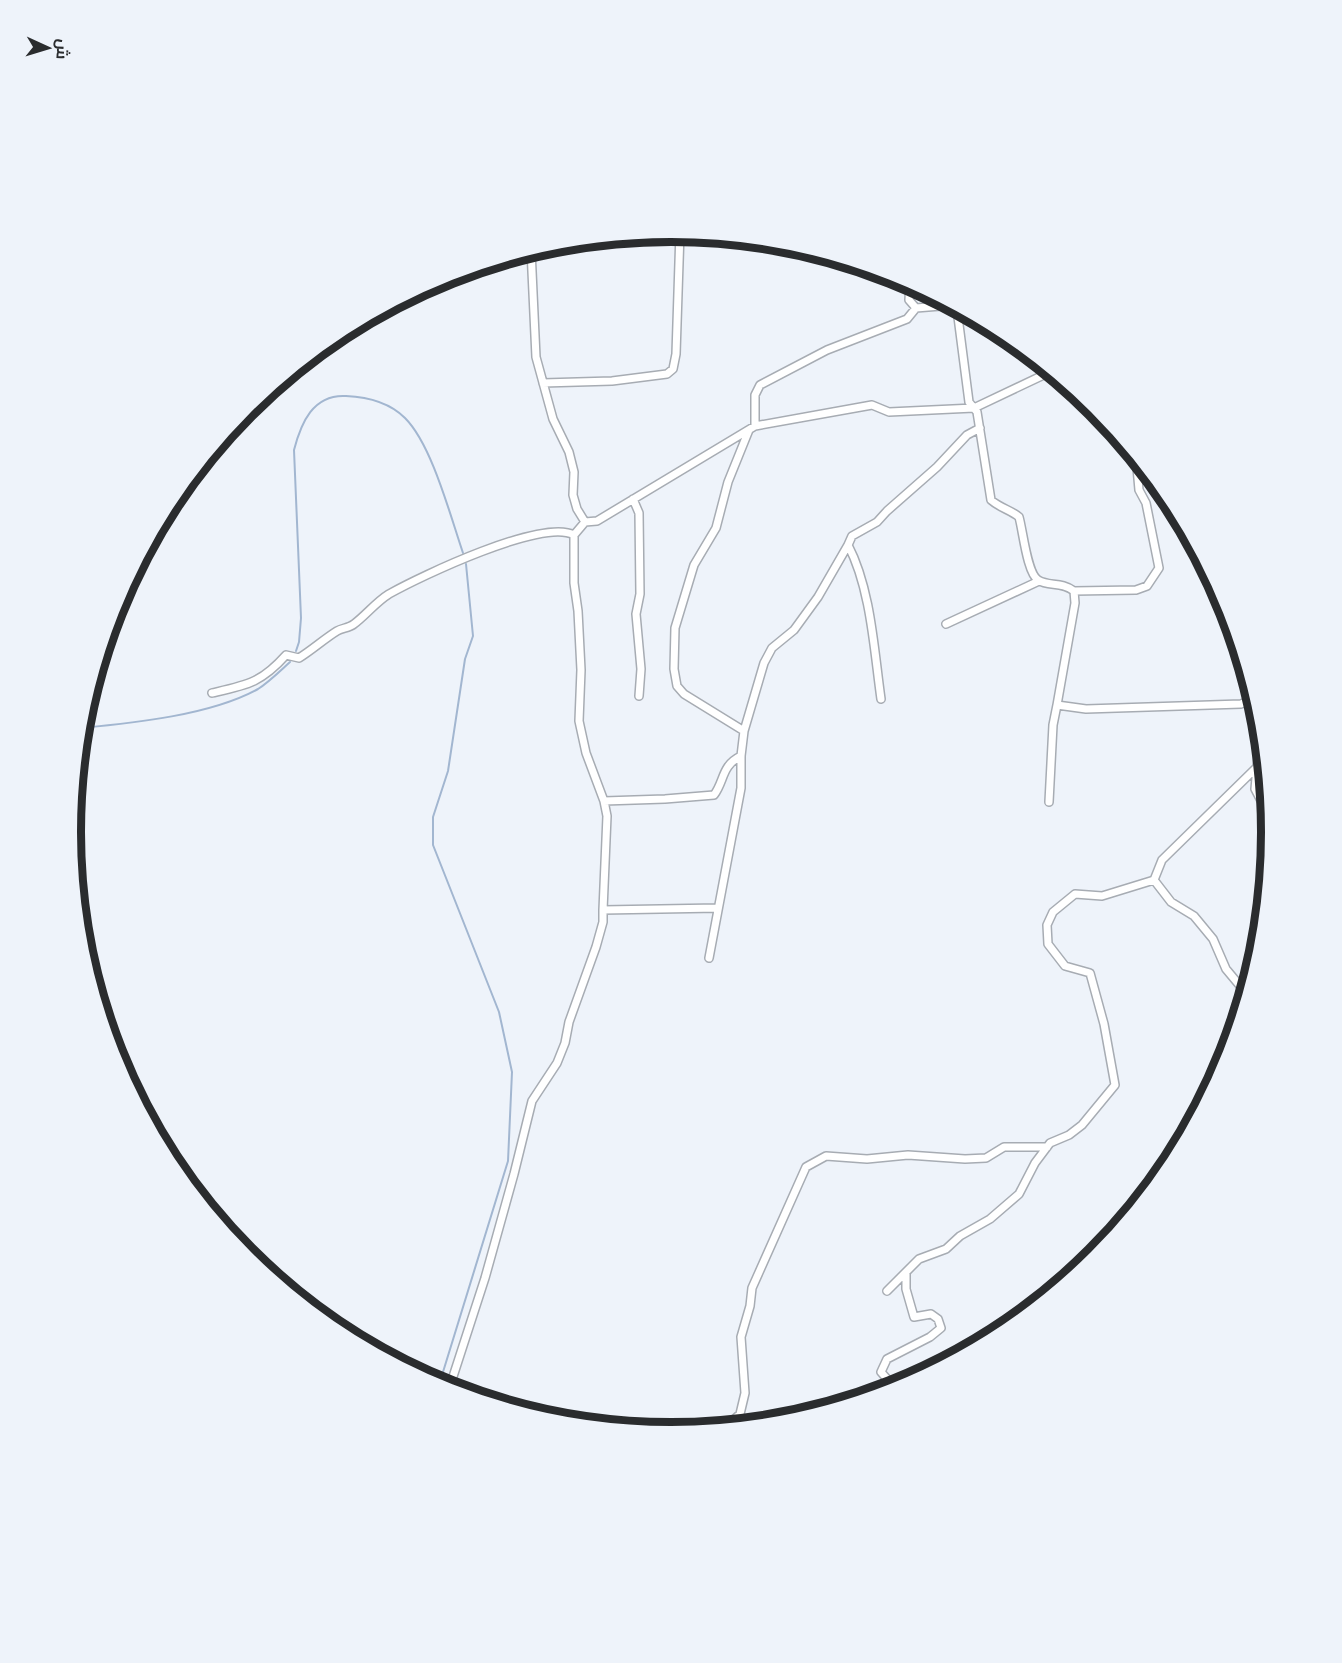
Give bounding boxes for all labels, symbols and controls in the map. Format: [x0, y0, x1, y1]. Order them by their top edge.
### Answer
north arrow [18, 18, 78, 78]
text: ش [51, 38, 75, 60]

